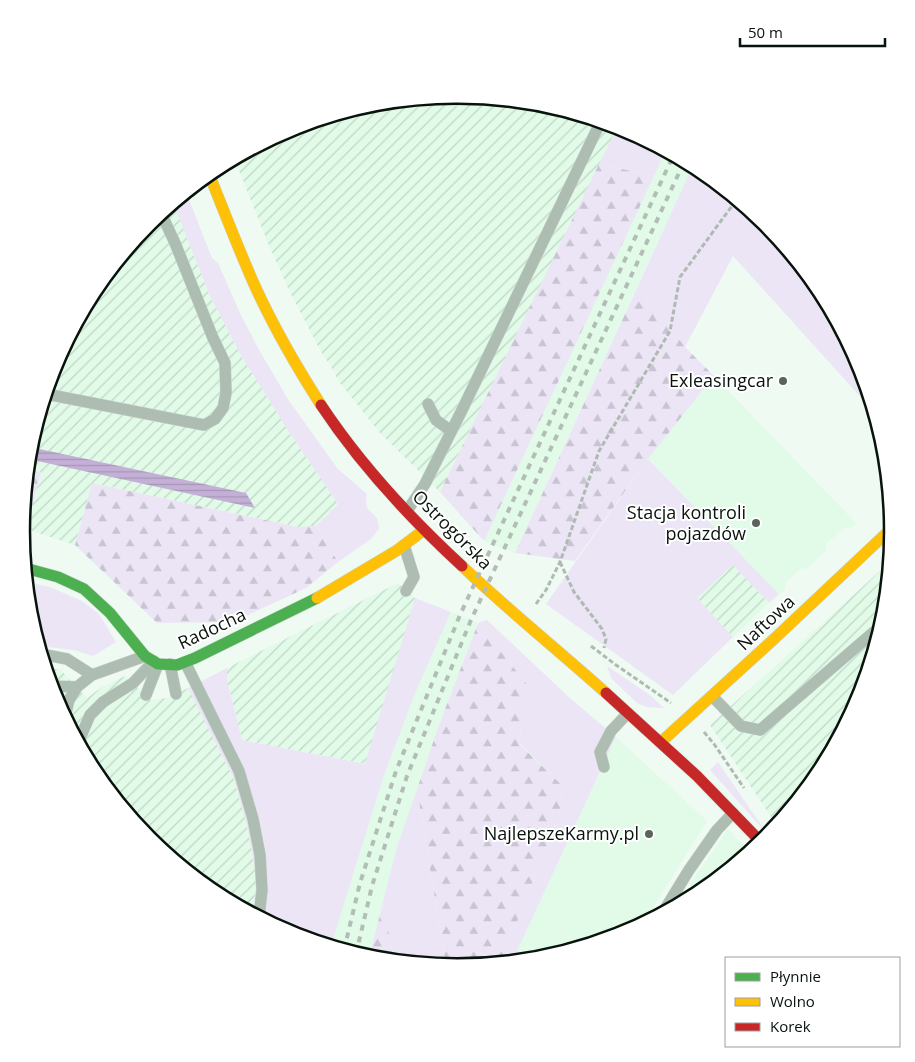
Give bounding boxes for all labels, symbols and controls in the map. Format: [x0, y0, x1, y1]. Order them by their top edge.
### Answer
scale bar [740, 15, 885, 47]
text: 50 m [748, 22, 783, 42]
place label: Exleasingcar [669, 368, 774, 392]
marker: Exleasingcar [777, 375, 789, 387]
street label: Ostrogórska [408, 484, 498, 574]
place label: Stacja kontroli pojazdów [627, 500, 746, 545]
marker: Stacja kontroli pojazdów [750, 517, 762, 529]
street label: Naftowa [731, 589, 799, 655]
street label: Radocha [174, 602, 250, 654]
place label: NajlepszeKarmy.pl [484, 821, 639, 845]
marker: NajlepszeKarmy.pl [643, 828, 655, 840]
legend [725, 957, 900, 1047]
text: Płynnie [770, 966, 821, 986]
text: Wolno [770, 991, 815, 1011]
text: Korek [770, 1016, 811, 1036]

